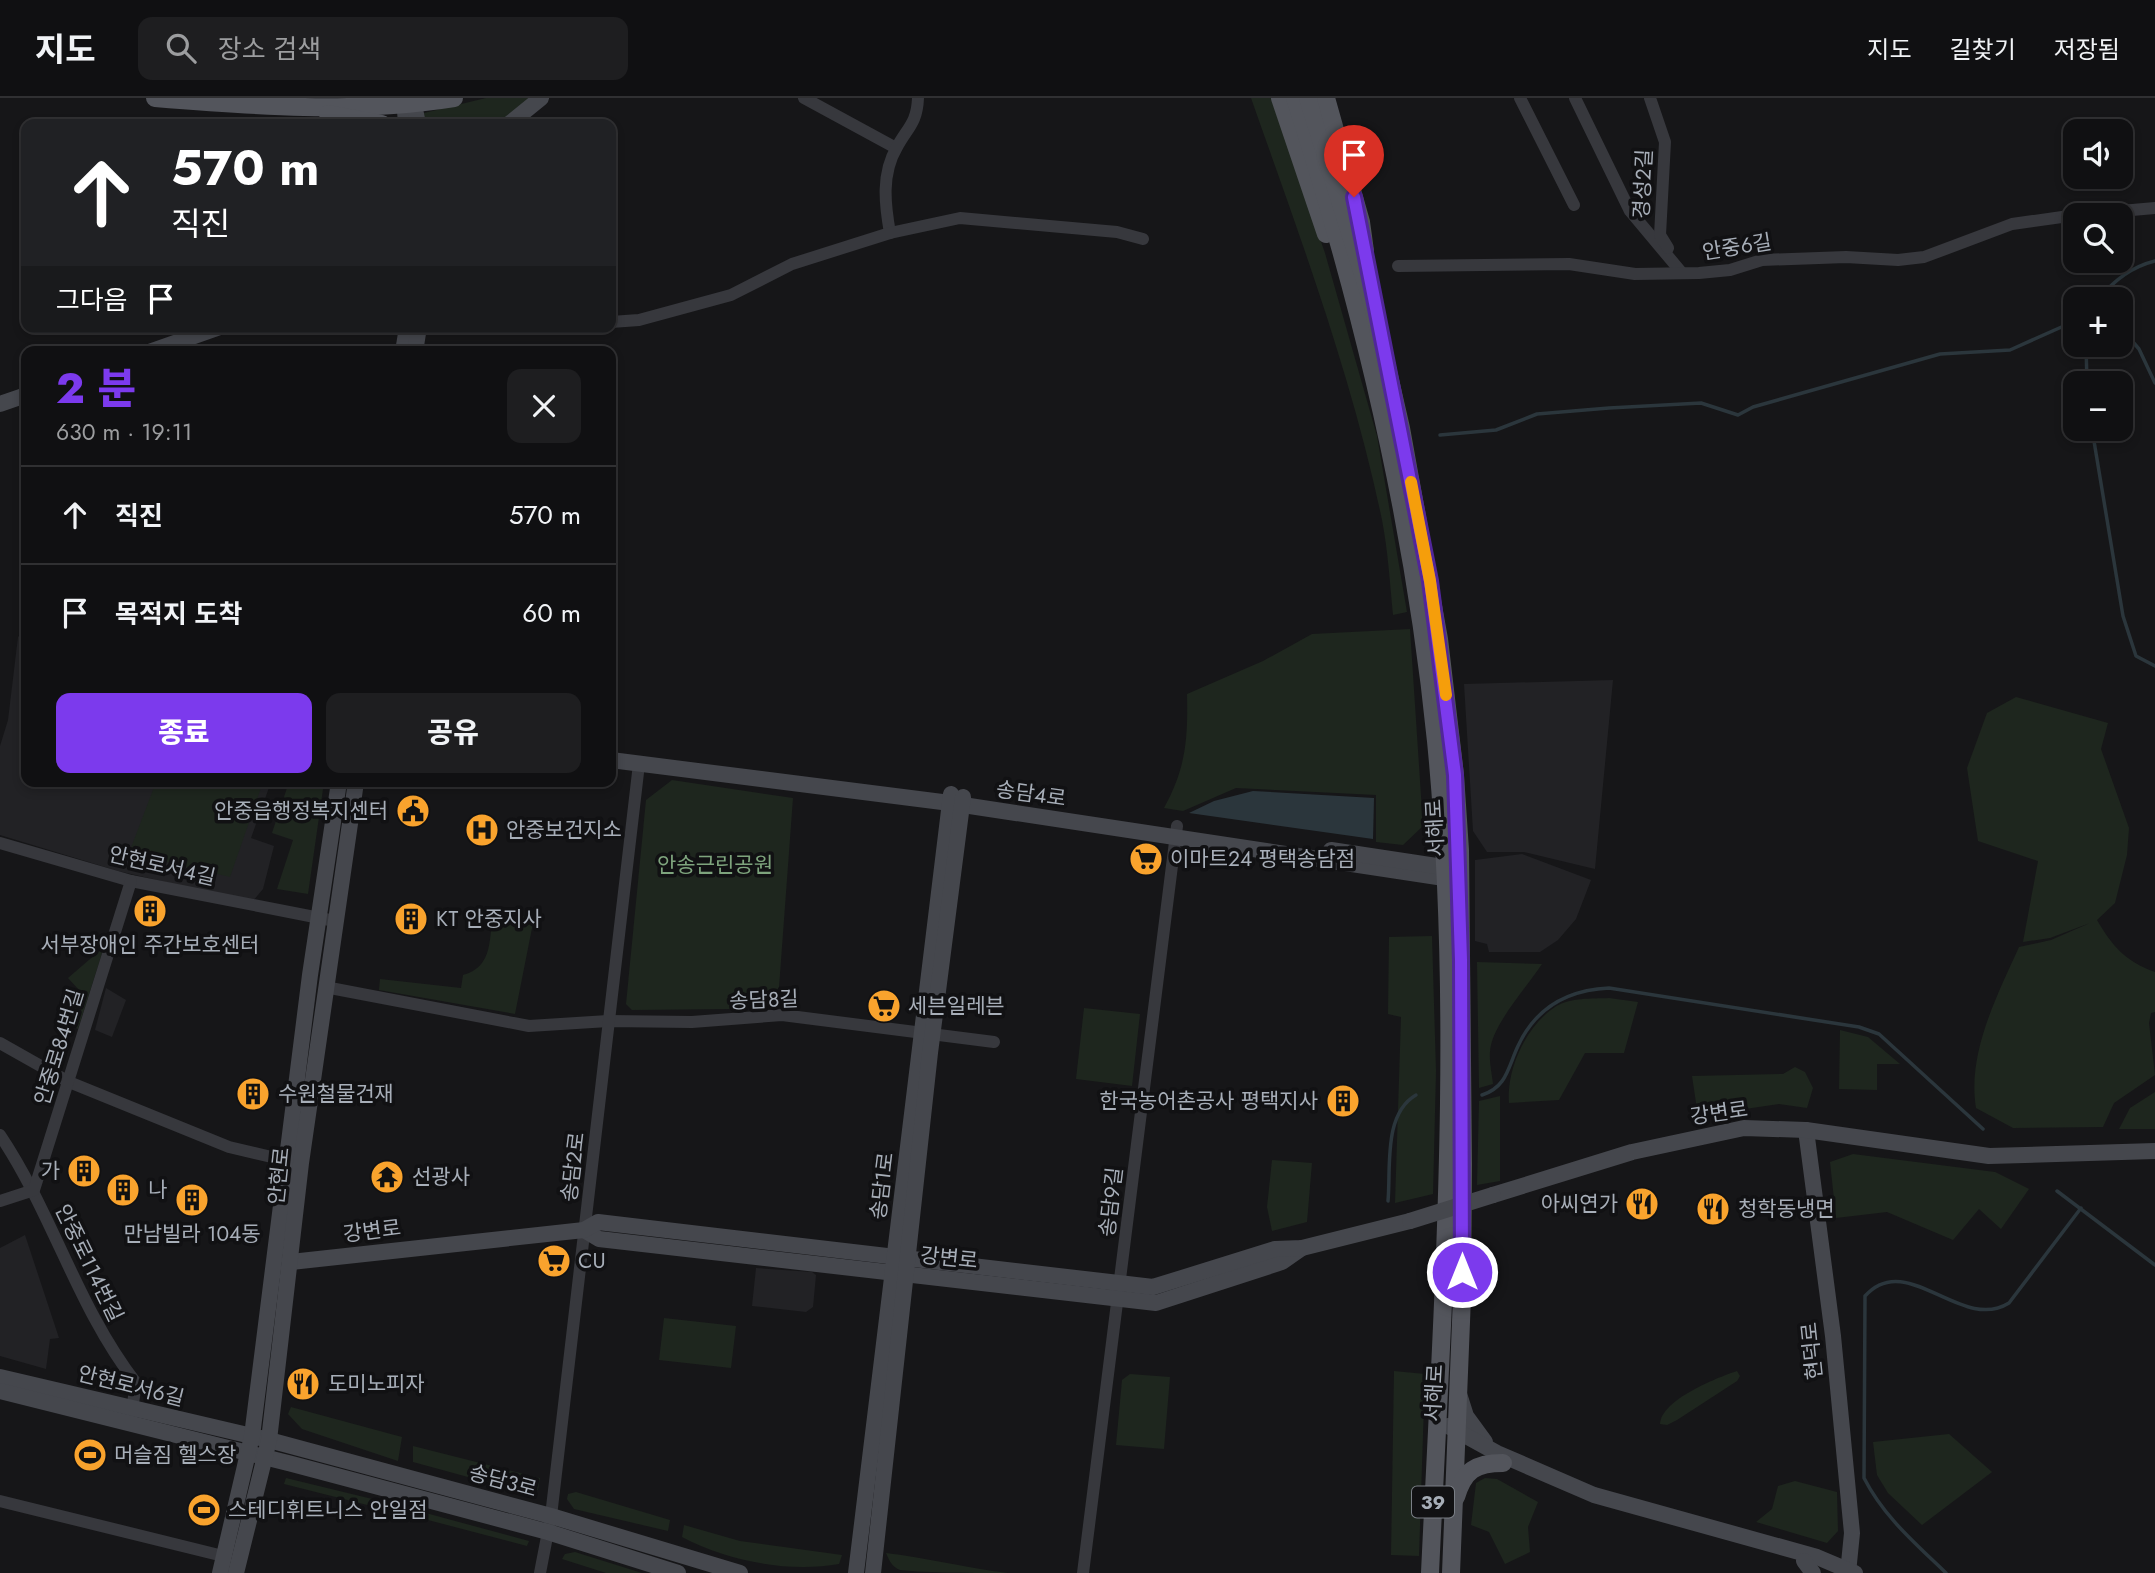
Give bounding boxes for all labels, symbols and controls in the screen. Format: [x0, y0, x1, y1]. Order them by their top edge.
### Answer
search box [138, 17, 628, 80]
text: 지도 [35, 26, 96, 73]
icon: search [162, 29, 200, 67]
text: 장소 검색 [218, 30, 321, 68]
text: 지도 [1867, 32, 1912, 67]
text: 길찾기 [1950, 32, 2016, 67]
text: 저장됨 [2054, 32, 2120, 67]
map controls [2063, 119, 2133, 441]
button: sound [2063, 119, 2133, 189]
pin [1324, 125, 1384, 197]
text: 570 m [171, 133, 319, 203]
icon: arrive [1335, 136, 1373, 174]
icon: ahead [56, 147, 147, 238]
street label: 경성2길 [1626, 148, 1660, 220]
text: 직진 [171, 201, 230, 247]
button: search [2063, 203, 2133, 273]
street label: 안중6길 [1700, 227, 1774, 267]
icon: arrive [142, 280, 180, 318]
text: 그다음 [56, 281, 128, 319]
button: + [2063, 287, 2133, 357]
text: 2 분 [56, 358, 136, 419]
button: close [507, 369, 581, 443]
button: − [2063, 371, 2133, 441]
text: 630 m · 19:11 [56, 415, 192, 449]
icon: ahead [56, 496, 94, 534]
text: 570 m [509, 496, 581, 534]
text: 직진 [115, 497, 163, 535]
icon: arrive [56, 594, 94, 632]
text: 60 m [522, 594, 581, 632]
text: 목적지 도착 [115, 595, 242, 633]
button: 종료 [56, 693, 312, 773]
button: 공유 [326, 693, 581, 773]
street label: 송담4로 [994, 774, 1068, 814]
public building icon: 안중읍행정복지센터 [394, 792, 432, 830]
place label: 안중읍행정복지센터 [214, 796, 388, 826]
street label: 서해로 [1419, 798, 1451, 858]
hospital icon: 안중보건지소 [463, 811, 501, 849]
place label: 안중보건지소 [506, 815, 622, 845]
street label: 안현로서4길 [106, 839, 218, 893]
supermarket icon: 이마트24 평택송담점 [1127, 840, 1165, 878]
place label: 이마트24 평택송담점 [1170, 844, 1355, 874]
park label: 안송근린공원 [657, 850, 773, 880]
building icon: 서부장애인 주간보호센터 [131, 892, 169, 930]
building icon: KT 안중지사 [392, 900, 430, 938]
place label: KT 안중지사 [436, 904, 542, 934]
place label: 서부장애인 주간보호센터 [41, 930, 259, 960]
street label: 송담8길 [729, 984, 799, 1016]
street label: 안중로84번길 [27, 985, 91, 1109]
supermarket icon: 세븐일레븐 [865, 987, 903, 1025]
place label: 세븐일레븐 [908, 991, 1005, 1021]
building icon: 수원철물건재 [234, 1075, 272, 1113]
place label: 수원철물건재 [278, 1079, 394, 1109]
building icon: 한국농어촌공사 평택지사 [1324, 1082, 1362, 1120]
place label: 한국농어촌공사 평택지사 [1099, 1086, 1318, 1116]
street label: 강변로 [1688, 1094, 1750, 1132]
street label: 송담2로 [554, 1130, 592, 1204]
street label: 안현로 [261, 1146, 297, 1206]
street label: 송담1로 [863, 1151, 901, 1221]
building icon: 가 [65, 1152, 103, 1190]
place label: 가 [41, 1156, 60, 1186]
temple icon: 선광사 [368, 1158, 406, 1196]
place label: 선광사 [412, 1162, 470, 1192]
street label: 송담9길 [1092, 1165, 1130, 1239]
building icon: 나 [104, 1171, 142, 1209]
place label: 나 [148, 1175, 167, 1205]
building icon: 만남빌라 104동 [173, 1181, 211, 1219]
restaurant icon: 아씨연가 [1623, 1185, 1661, 1223]
place label: 아씨연가 [1541, 1189, 1618, 1219]
restaurant icon: 청학동냉면 [1694, 1190, 1732, 1228]
place label: 청학동냉면 [1738, 1194, 1835, 1224]
street label: 안중로114번길 [48, 1199, 130, 1327]
street label: 강변로 [341, 1213, 403, 1249]
place label: 만남빌라 104동 [123, 1219, 261, 1249]
position arrow [1425, 1235, 1499, 1309]
street label: 강변로 [919, 1240, 979, 1276]
supermarket icon: CU [535, 1242, 573, 1280]
place label: CU [578, 1246, 606, 1276]
street label: 현덕로 [1794, 1321, 1830, 1381]
street label: 안현로서6길 [75, 1358, 187, 1414]
street label: 서해로 [1418, 1363, 1450, 1423]
restaurant icon: 도미노피자 [284, 1365, 322, 1403]
place label: 도미노피자 [328, 1369, 425, 1399]
sports icon: 머슬짐 헬스장 [71, 1436, 109, 1474]
place label: 머슬짐 헬스장 [114, 1440, 236, 1470]
street label: 송담3로 [466, 1458, 540, 1504]
road number: 39 [1412, 1486, 1454, 1518]
sports icon: 스테디휘트니스 안일점 [185, 1491, 223, 1529]
place label: 스테디휘트니스 안일점 [228, 1495, 428, 1525]

